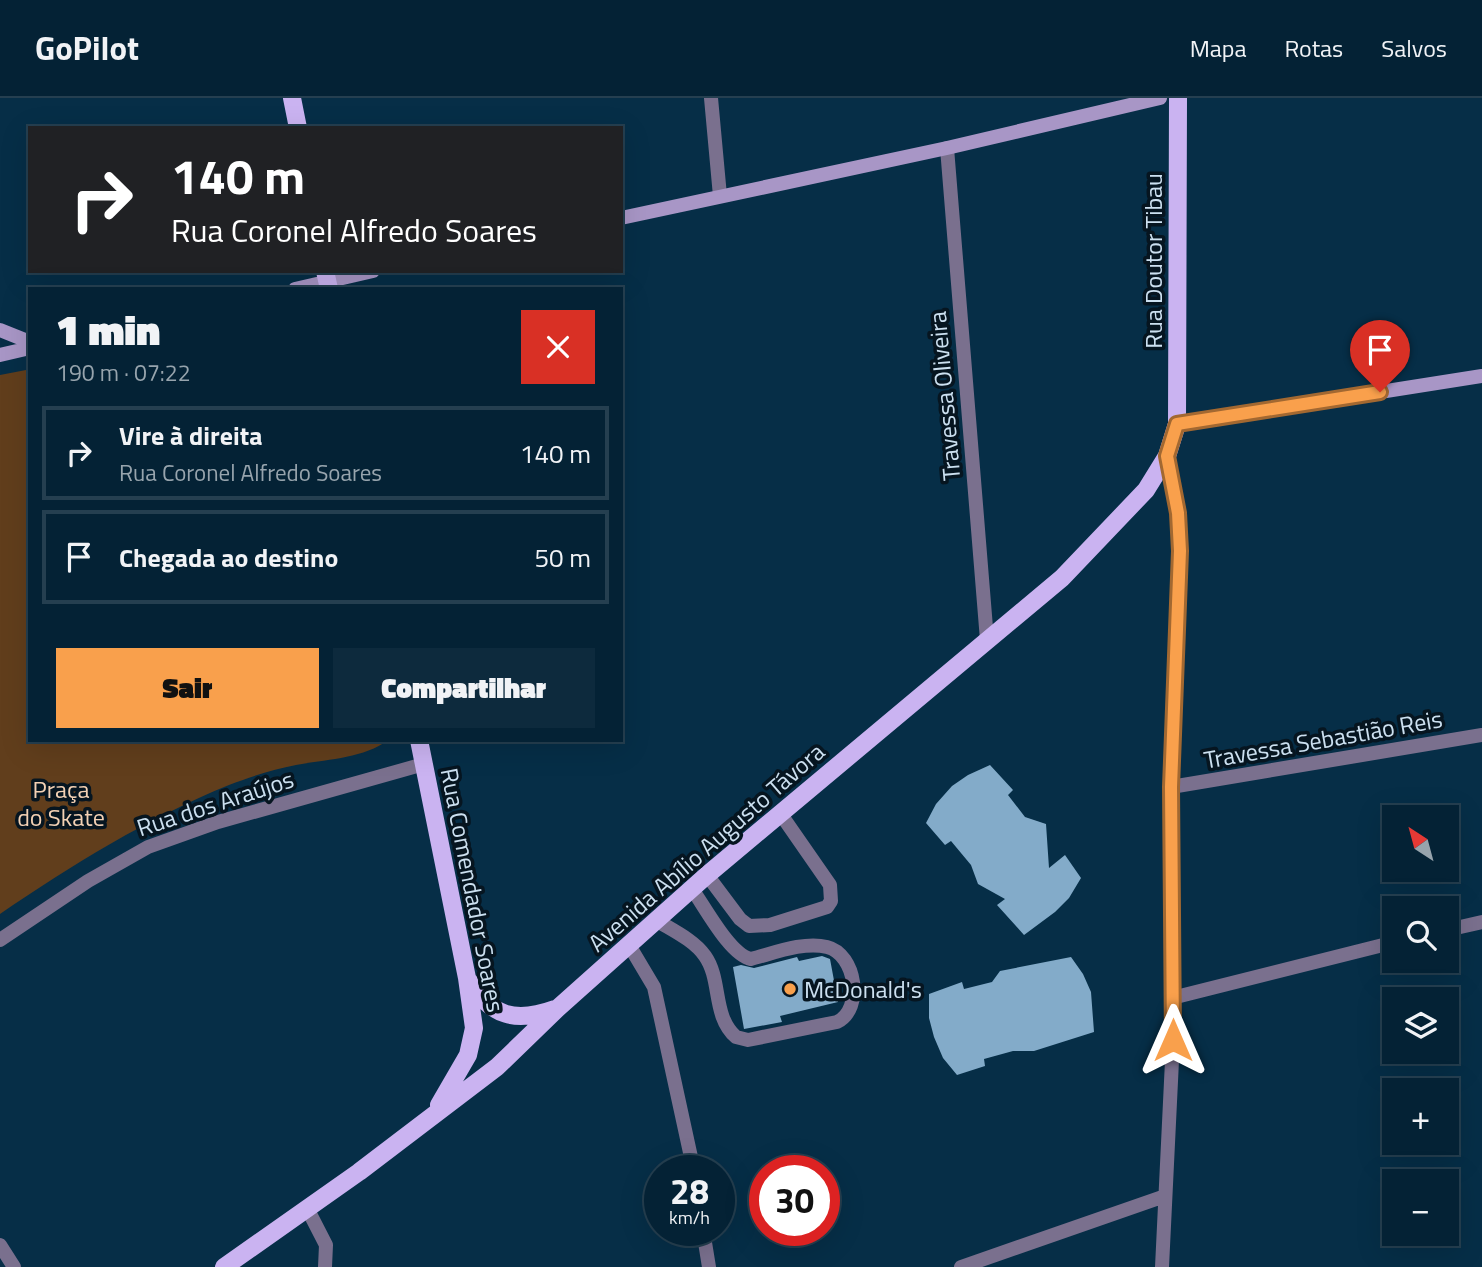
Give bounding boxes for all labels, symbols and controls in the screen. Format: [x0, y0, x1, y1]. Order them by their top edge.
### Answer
text: GoPilot [35, 23, 139, 73]
text: Mapa [1190, 30, 1246, 66]
text: Rotas [1284, 30, 1343, 66]
text: Salvos [1381, 30, 1447, 66]
text: 140 m [171, 138, 305, 213]
icon: right [56, 154, 147, 245]
street label: Rua Doutor Tibau [1135, 173, 1171, 349]
text: Rua Coronel Alfredo Soares [171, 206, 537, 254]
text: 1 min [56, 297, 160, 361]
button: close [521, 310, 595, 384]
street label: Travessa Oliveira [919, 310, 969, 482]
pin [1350, 320, 1410, 392]
icon: arrive [1361, 331, 1399, 369]
text: 190 m · 07:22 [56, 355, 191, 390]
text: Vire à direita [119, 416, 262, 455]
icon: right [60, 434, 98, 472]
text: 140 m [520, 434, 591, 473]
text: Rua Coronel Alfredo Soares [119, 455, 382, 490]
icon: arrive [60, 538, 98, 576]
text: Chegada ao destino [119, 538, 338, 577]
text: 50 m [534, 538, 591, 577]
button: Sair [56, 648, 319, 728]
button: Compartilhar [333, 648, 595, 728]
street label: Travessa Sebastião Reis [1201, 700, 1445, 778]
street label: Avenida Abílio Augusto Távora [580, 734, 832, 960]
street label: Rua dos Araújos [132, 761, 298, 845]
street label: Rua Comendador Soares [432, 765, 514, 1015]
park label: Praça do Skate [17, 771, 105, 835]
north arrow [1382, 805, 1460, 882]
map controls [1382, 805, 1459, 1246]
button: search [1382, 896, 1459, 973]
place label: McDonald's [804, 971, 922, 1007]
marker: McDonald's [782, 981, 798, 997]
button: layers [1382, 987, 1459, 1064]
position arrow [1136, 1003, 1210, 1077]
button: + [1382, 1078, 1459, 1155]
speed limit sign: 30 [749, 1155, 840, 1246]
text: 28 [670, 1164, 709, 1218]
button: − [1382, 1169, 1459, 1246]
text: km/h [669, 1204, 710, 1231]

